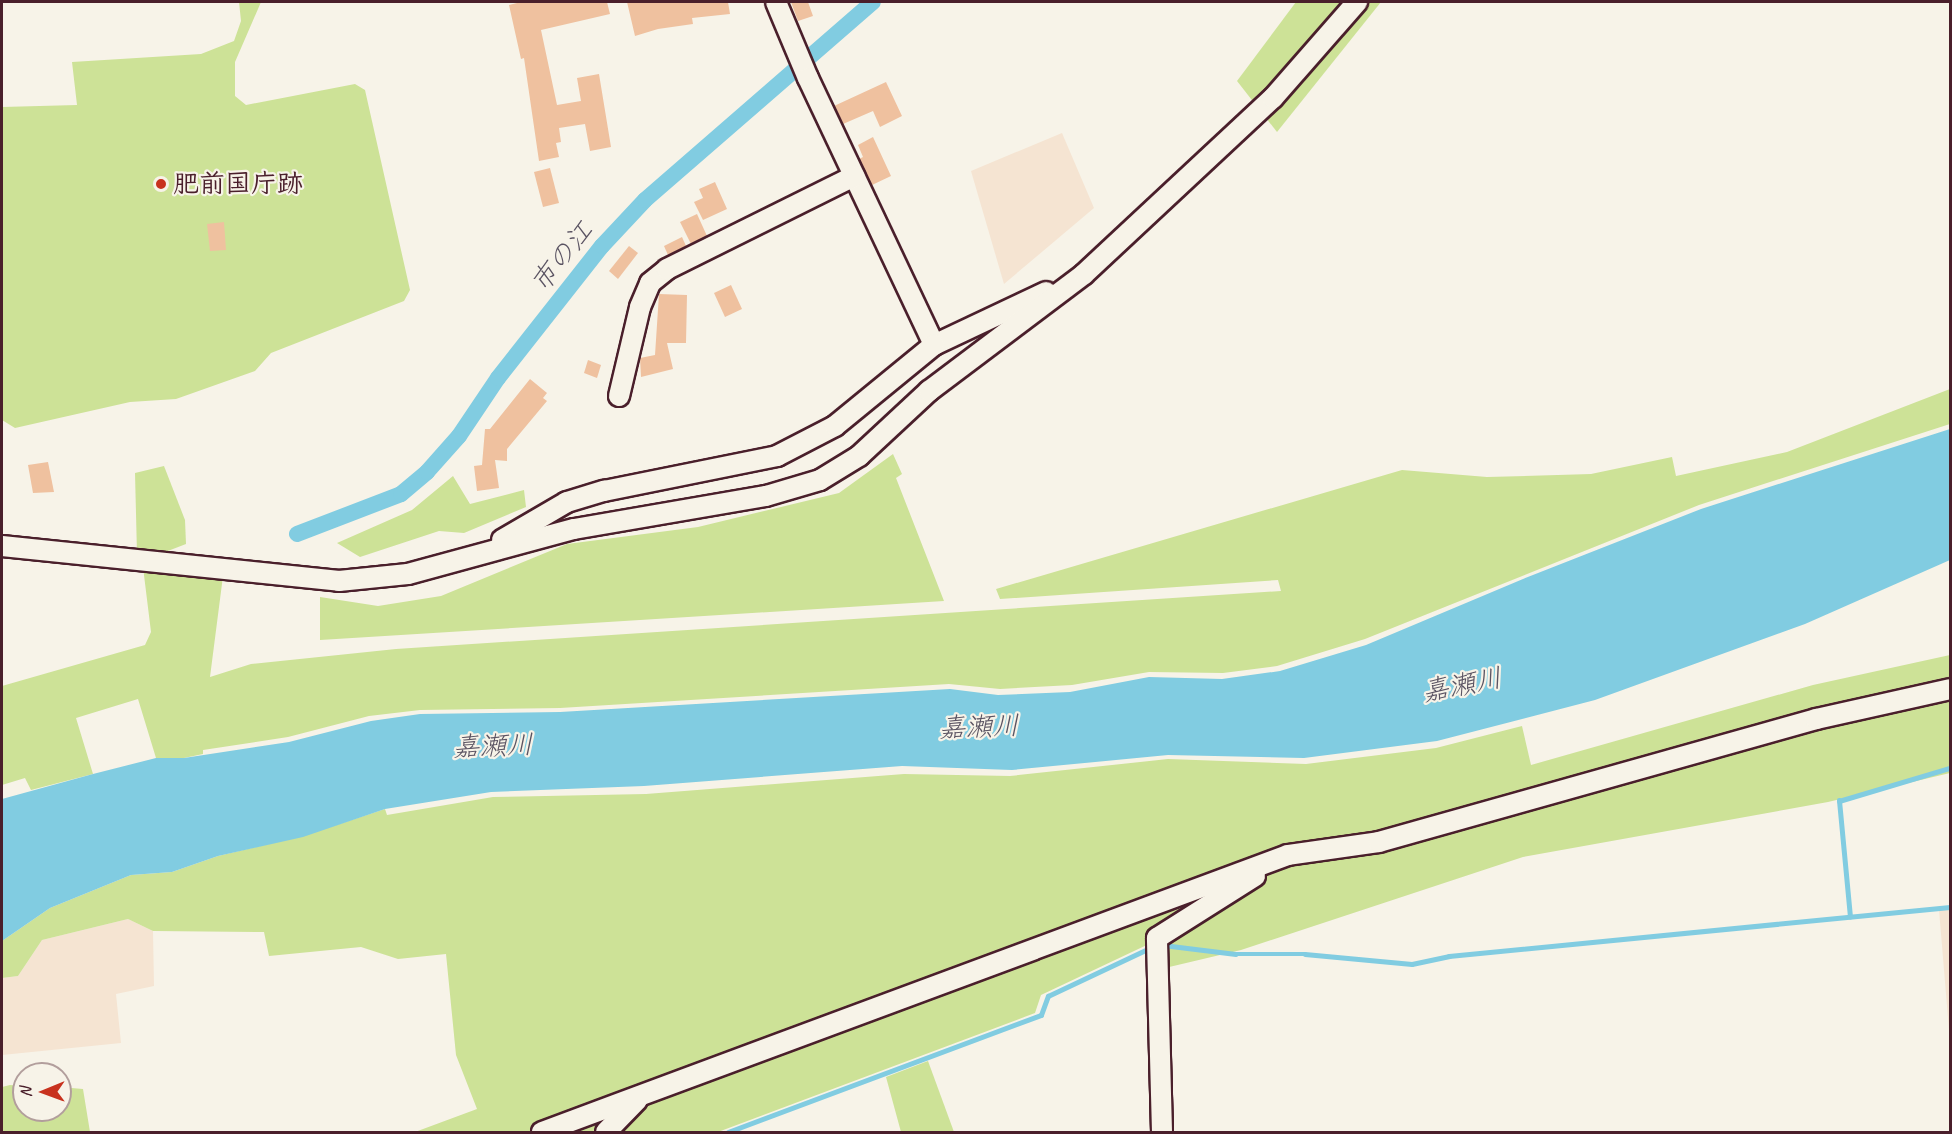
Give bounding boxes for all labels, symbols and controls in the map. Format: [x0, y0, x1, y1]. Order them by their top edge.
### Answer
place label: 肥前国庁跡 [173, 168, 303, 200]
marker: 肥前国庁跡 [154, 177, 168, 191]
water label: 市の江 [524, 215, 600, 299]
water label: 嘉瀬川 [1419, 661, 1505, 709]
water label: 嘉瀬川 [938, 709, 1020, 745]
water label: 嘉瀬川 [452, 728, 534, 764]
north arrow [12, 1062, 72, 1122]
text: N [16, 1087, 36, 1097]

